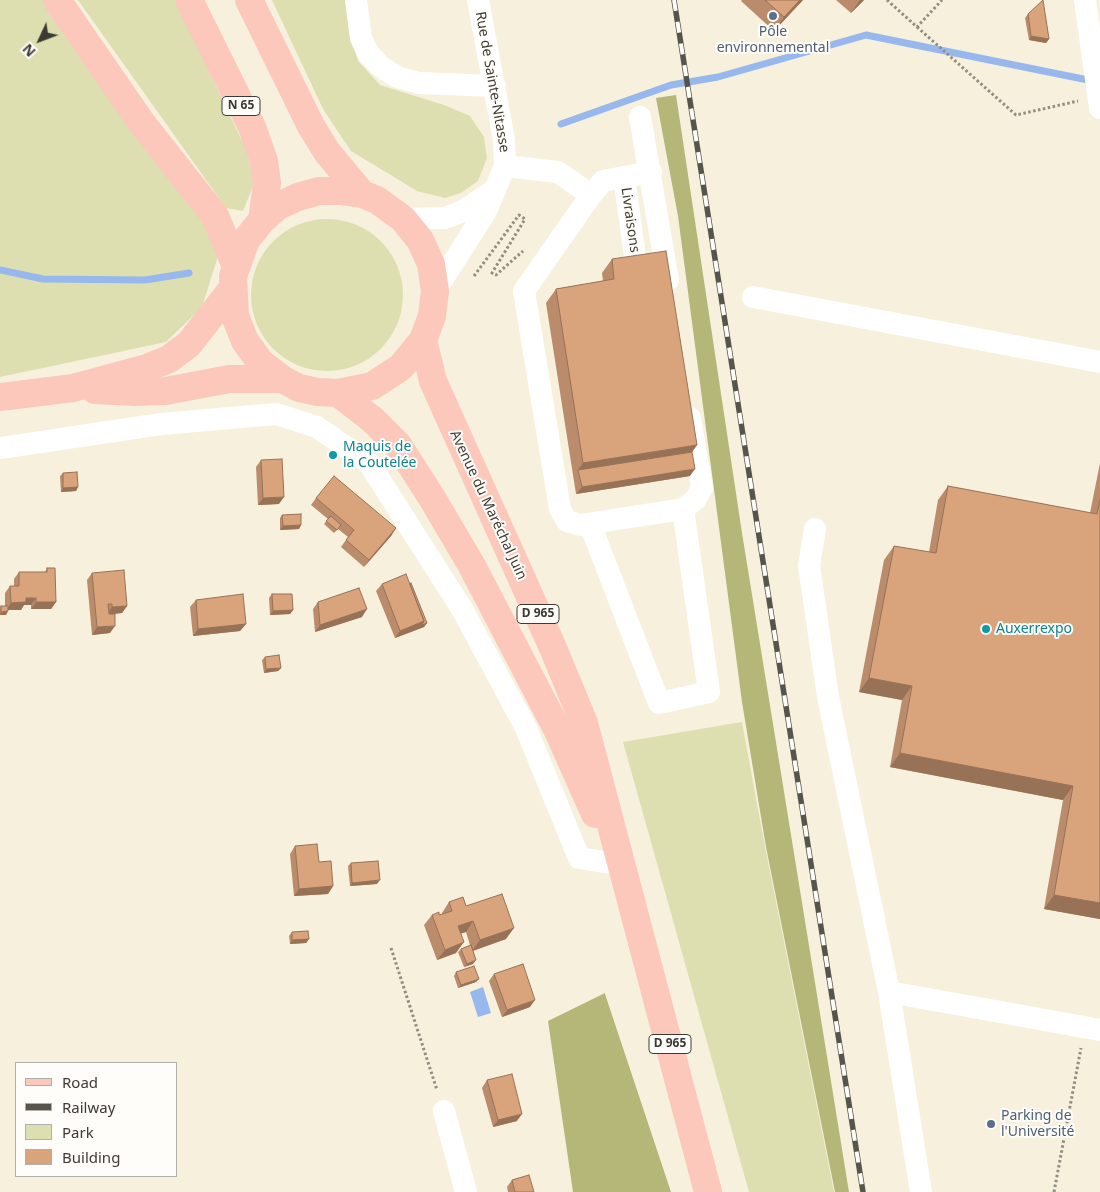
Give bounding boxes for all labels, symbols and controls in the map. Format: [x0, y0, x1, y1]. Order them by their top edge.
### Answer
street label: Rue de Sainte-Nitasse [471, 10, 513, 154]
marker: Pôle environnemental [767, 10, 779, 22]
north arrow [15, 15, 65, 65]
place label: Pôle environnemental [717, 24, 829, 56]
text: N [18, 40, 40, 61]
road number: N 65 [222, 96, 260, 115]
street label: Livraisons [617, 186, 643, 254]
street label: Avenue du Maréchal Juin [446, 428, 530, 582]
place label: Maquis de la Coutelée [343, 439, 416, 472]
marker: Maquis de la Coutelée [327, 449, 339, 461]
road number: D 965 [517, 604, 559, 624]
place label: Auxerrexpo [996, 621, 1072, 637]
marker: Auxerrexpo [980, 623, 992, 635]
road number: D 965 [649, 1034, 691, 1054]
legend [15, 1062, 178, 1177]
text: Road [62, 1072, 98, 1092]
text: Railway [62, 1097, 115, 1117]
place label: Parking de l'Université [1001, 1108, 1074, 1140]
marker: Parking de l'Université [985, 1118, 997, 1130]
text: Park [62, 1122, 94, 1142]
text: Building [62, 1147, 120, 1167]

